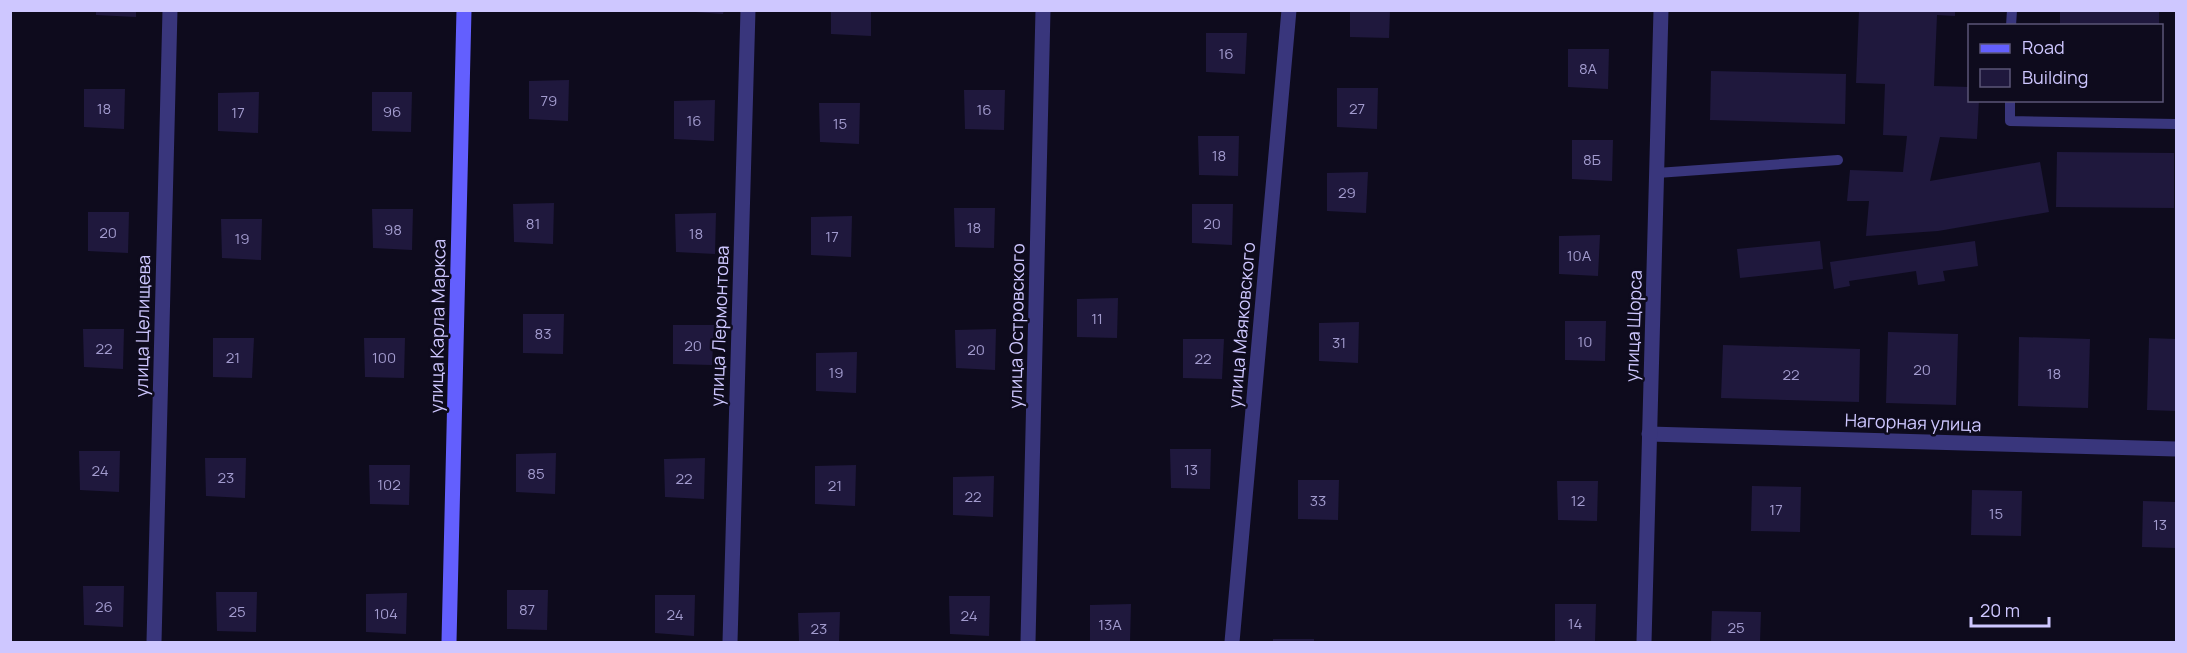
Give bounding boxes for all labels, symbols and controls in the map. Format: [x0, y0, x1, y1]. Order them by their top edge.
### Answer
legend [1968, 24, 2163, 102]
text: Road [2022, 35, 2065, 59]
house number: 16 [1218, 43, 1234, 64]
house number: 8А [1579, 58, 1598, 79]
text: Building [2022, 65, 2088, 89]
house number: 79 [541, 90, 557, 111]
house number: 18 [97, 98, 111, 119]
house number: 27 [1349, 98, 1365, 119]
house number: 16 [976, 99, 992, 120]
house number: 96 [383, 101, 401, 122]
house number: 17 [231, 102, 245, 123]
house number: 16 [686, 110, 702, 131]
house number: 15 [833, 113, 847, 134]
house number: 18 [1212, 145, 1226, 166]
house number: 8Б [1583, 149, 1601, 170]
house number: 29 [1338, 182, 1356, 203]
house number: 81 [526, 213, 540, 234]
house number: 20 [1203, 213, 1221, 234]
house number: 18 [967, 217, 981, 238]
house number: 98 [384, 219, 402, 240]
house number: 20 [99, 222, 117, 243]
house number: 18 [689, 223, 703, 244]
house number: 17 [825, 226, 839, 247]
house number: 19 [234, 228, 250, 249]
street label: улица Карла Маркса [423, 239, 451, 413]
street label: улица Маяковского [1222, 241, 1260, 409]
street label: улица Островского [1003, 243, 1029, 409]
street label: улица Лермонтова [704, 245, 734, 407]
house number: 10А [1567, 245, 1592, 266]
street label: улица Целищева [129, 255, 155, 397]
street label: улица Щорса [1619, 269, 1647, 383]
house number: 11 [1091, 308, 1103, 329]
house number: 83 [534, 323, 552, 344]
house number: 10 [1578, 331, 1593, 352]
house number: 31 [1332, 332, 1346, 353]
house number: 20 [684, 335, 702, 356]
house number: 22 [95, 338, 113, 359]
house number: 20 [967, 339, 985, 360]
house number: 21 [226, 347, 240, 368]
house number: 100 [372, 347, 396, 368]
house number: 22 [1194, 348, 1212, 369]
house number: 20 [1913, 359, 1931, 380]
house number: 19 [828, 362, 844, 383]
house number: 18 [2047, 363, 2061, 384]
house number: 22 [1782, 364, 1800, 385]
street label: Нагорная улица [1844, 408, 1982, 436]
house number: 13 [1184, 459, 1198, 480]
house number: 24 [91, 460, 109, 481]
house number: 85 [527, 463, 545, 484]
house number: 23 [218, 467, 234, 488]
house number: 22 [675, 468, 693, 489]
house number: 102 [377, 474, 401, 495]
house number: 21 [828, 475, 842, 496]
house number: 22 [964, 486, 982, 507]
house number: 33 [1310, 490, 1326, 511]
house number: 12 [1571, 490, 1585, 511]
house number: 17 [1769, 499, 1783, 520]
house number: 15 [1989, 503, 2003, 524]
house number: 13 [2153, 514, 2167, 535]
scale bar [1971, 590, 2049, 628]
house number: 26 [95, 596, 113, 617]
text: 20 m [1980, 598, 2020, 622]
house number: 87 [519, 599, 535, 620]
house number: 25 [228, 601, 246, 622]
house number: 104 [374, 603, 398, 624]
house number: 24 [666, 604, 684, 625]
house number: 24 [960, 605, 978, 626]
house number: 14 [1568, 613, 1582, 634]
house number: 13А [1098, 614, 1122, 635]
house number: 25 [1727, 617, 1745, 638]
house number: 23 [811, 618, 827, 639]

